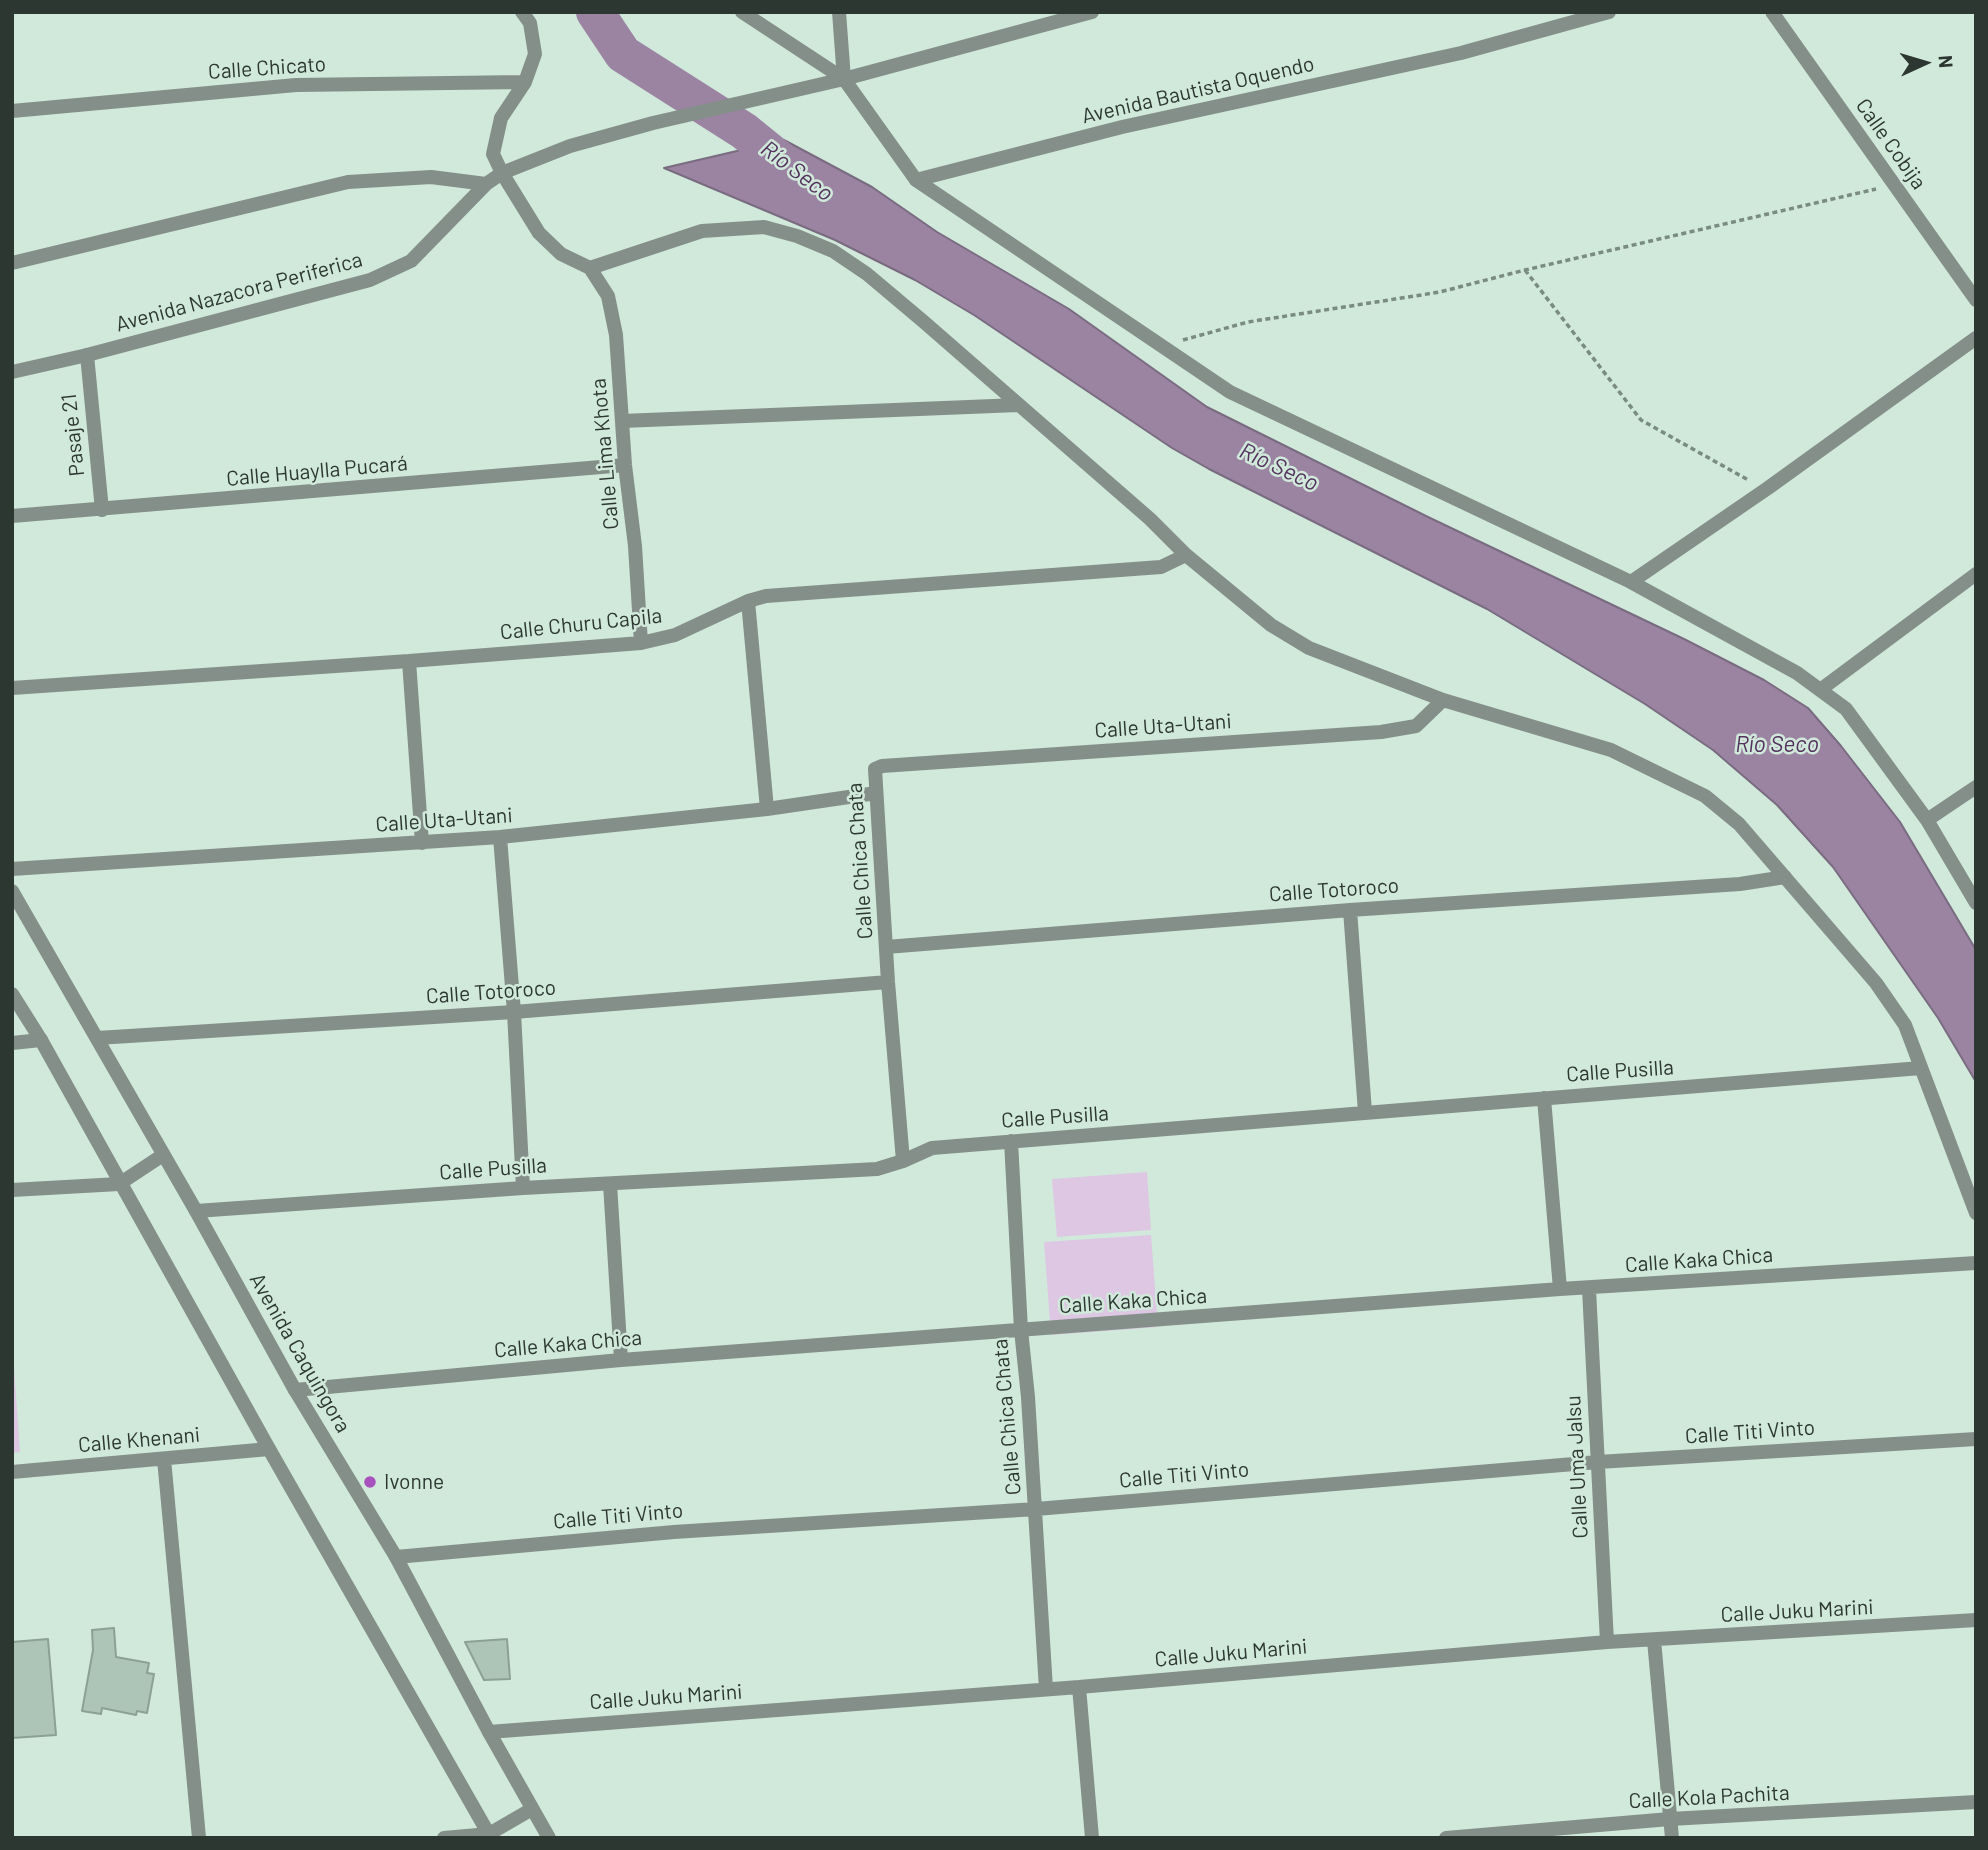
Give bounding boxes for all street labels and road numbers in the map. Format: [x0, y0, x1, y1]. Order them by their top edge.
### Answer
street label: Calle Chicato [207, 51, 327, 85]
street label: Avenida Bautista Oquendo [1079, 51, 1317, 129]
street label: Calle Cobija [1850, 94, 1932, 194]
street label: Avenida Nazacora Periferica [113, 247, 365, 337]
street label: Calle Lima Khota [586, 377, 624, 531]
street label: Pasaje 21 [56, 393, 90, 477]
street label: Calle Huaylla Pucará [225, 451, 409, 491]
street label: Calle Churu Capila [499, 603, 663, 645]
street label: Calle Uta-Utani [1094, 709, 1232, 743]
street label: Calle Chica Chata [842, 782, 878, 940]
street label: Calle Uta-Utani [375, 803, 513, 837]
street label: Calle Totoroco [1268, 873, 1400, 907]
street label: Calle Totoroco [425, 975, 557, 1009]
street label: Calle Pusilla [1565, 1055, 1675, 1087]
street label: Calle Pusilla [1000, 1101, 1110, 1133]
street label: Calle Pusilla [438, 1153, 548, 1185]
street label: Calle Kaka Chica [1624, 1242, 1774, 1278]
street label: Avenida Caquingora [244, 1269, 356, 1437]
street label: Calle Kaka Chica [1058, 1283, 1208, 1319]
street label: Calle Kaka Chica [493, 1325, 643, 1363]
street label: Calle Chica Chata [988, 1338, 1026, 1496]
street label: Calle Uma Jalsu [1561, 1395, 1593, 1539]
street label: Calle Titi Vinto [1684, 1415, 1816, 1449]
street label: Calle Khenani [77, 1422, 201, 1458]
street label: Calle Titi Vinto [1118, 1457, 1250, 1493]
street label: Calle Titi Vinto [552, 1498, 684, 1534]
street label: Calle Juku Marini [1720, 1594, 1874, 1628]
street label: Calle Juku Marini [1154, 1634, 1308, 1672]
street label: Calle Juku Marini [589, 1679, 743, 1715]
street label: Calle Kola Pachita [1628, 1780, 1790, 1814]

